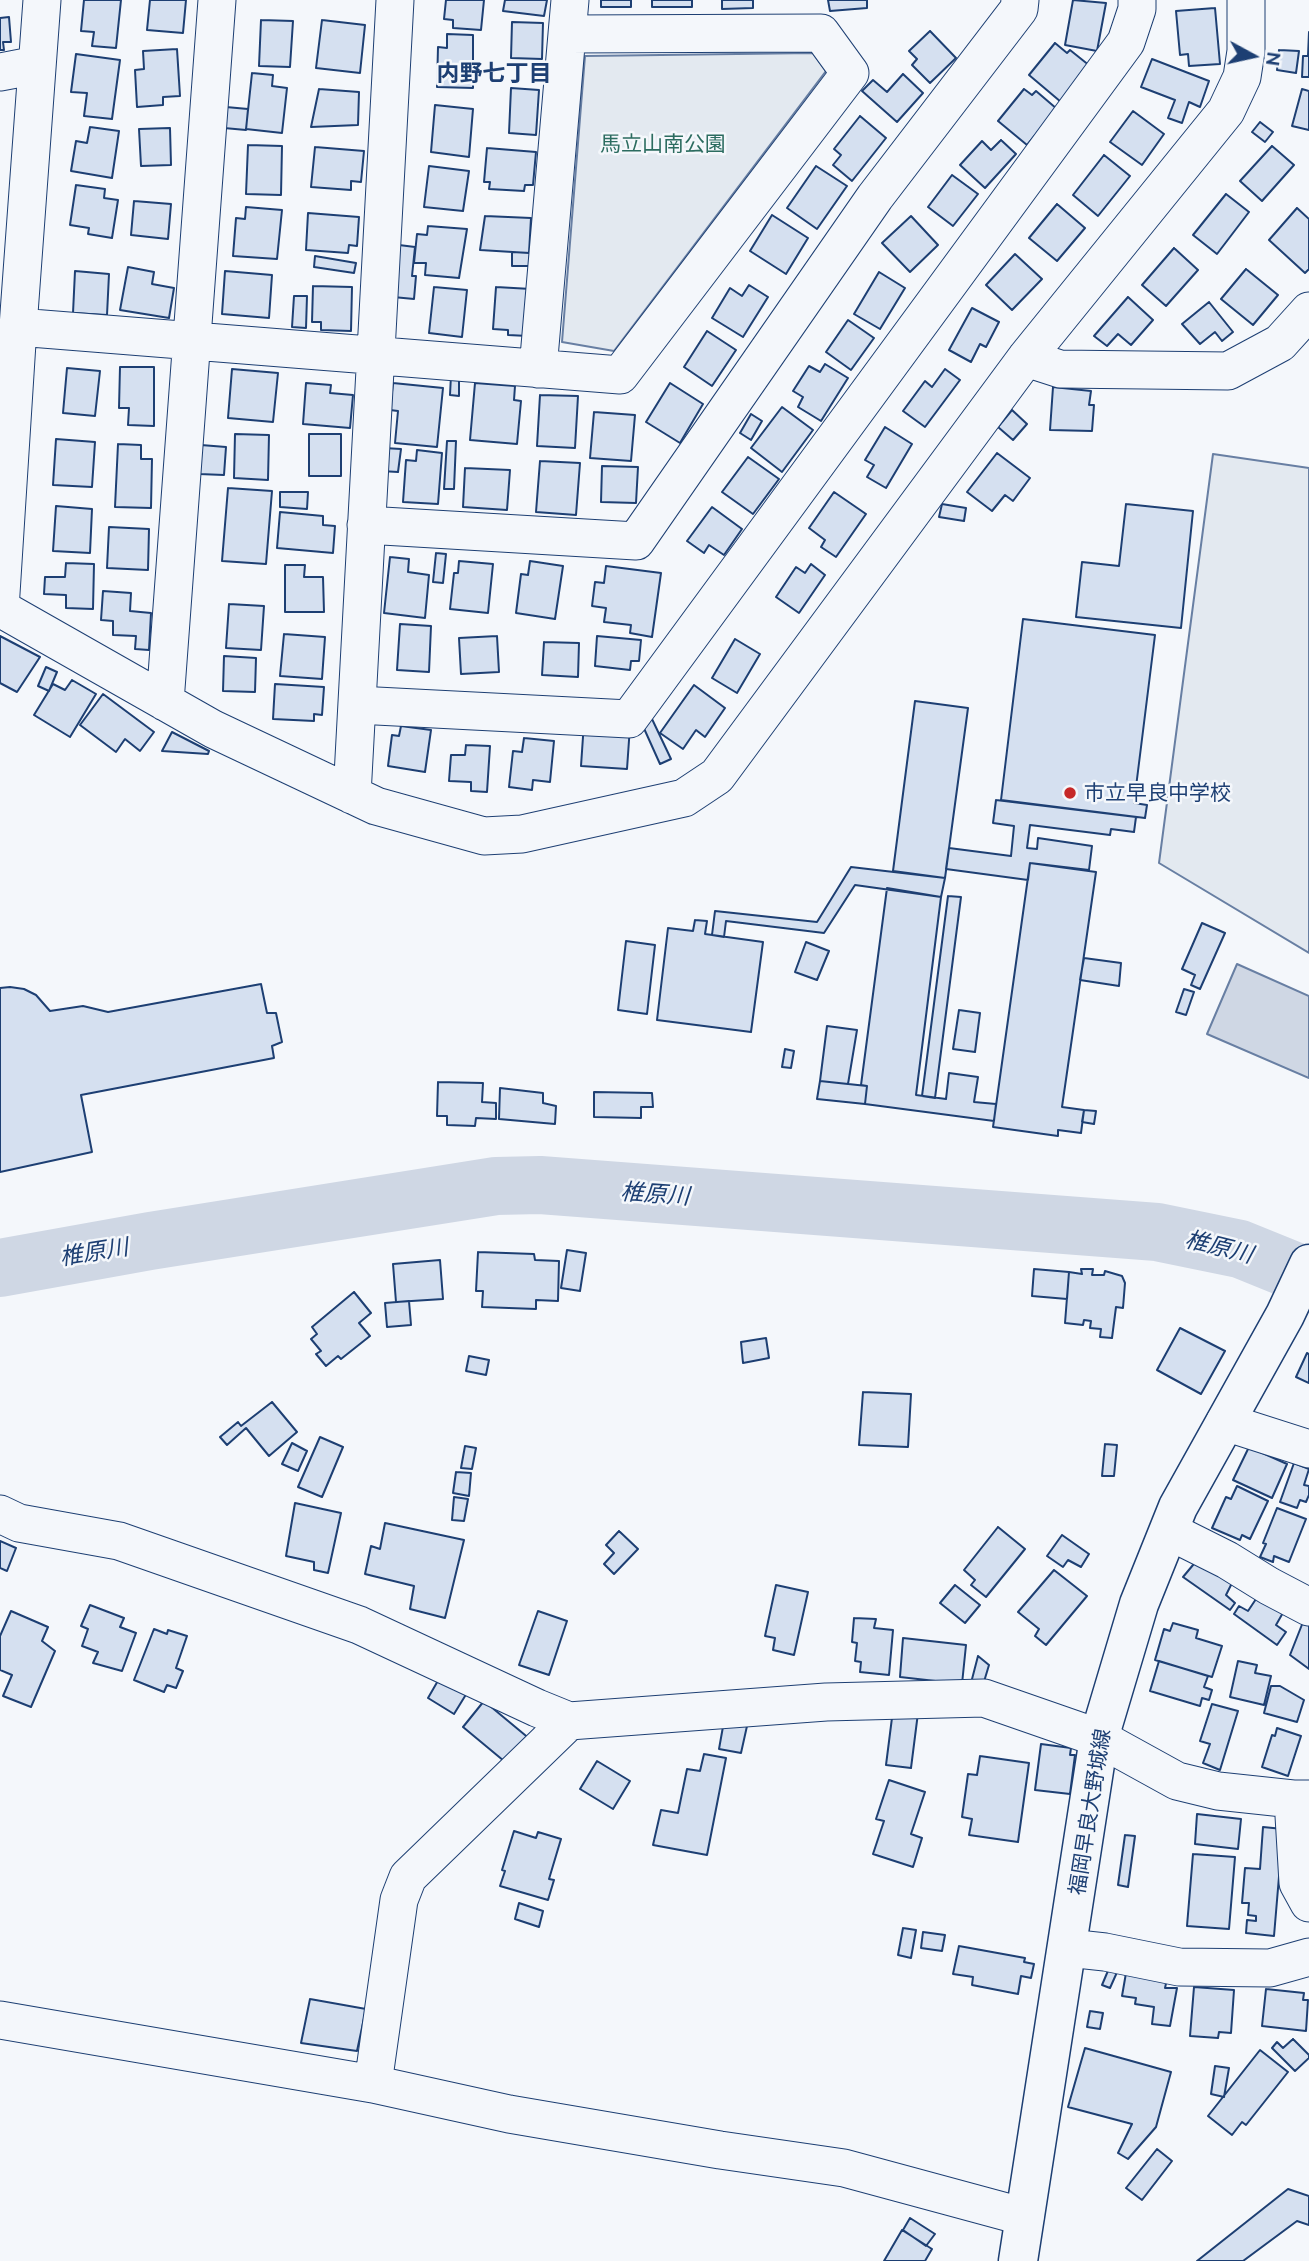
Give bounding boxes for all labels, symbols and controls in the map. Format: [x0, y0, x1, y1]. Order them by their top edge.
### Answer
north arrow [1218, 21, 1288, 91]
text: N [1262, 50, 1286, 67]
district label: 内野七丁目 [437, 59, 551, 87]
park label: 馬立山南公園 [600, 131, 726, 157]
place label: 市立早良中学校 [1084, 780, 1231, 806]
marker: 市立早良中学校 [1062, 785, 1078, 801]
water label: 椎原川 [620, 1178, 690, 1210]
water label: 椎原川 [1182, 1225, 1256, 1269]
water label: 椎原川 [58, 1233, 130, 1271]
street label: 福岡早良大野城線 [1064, 1727, 1116, 1897]

